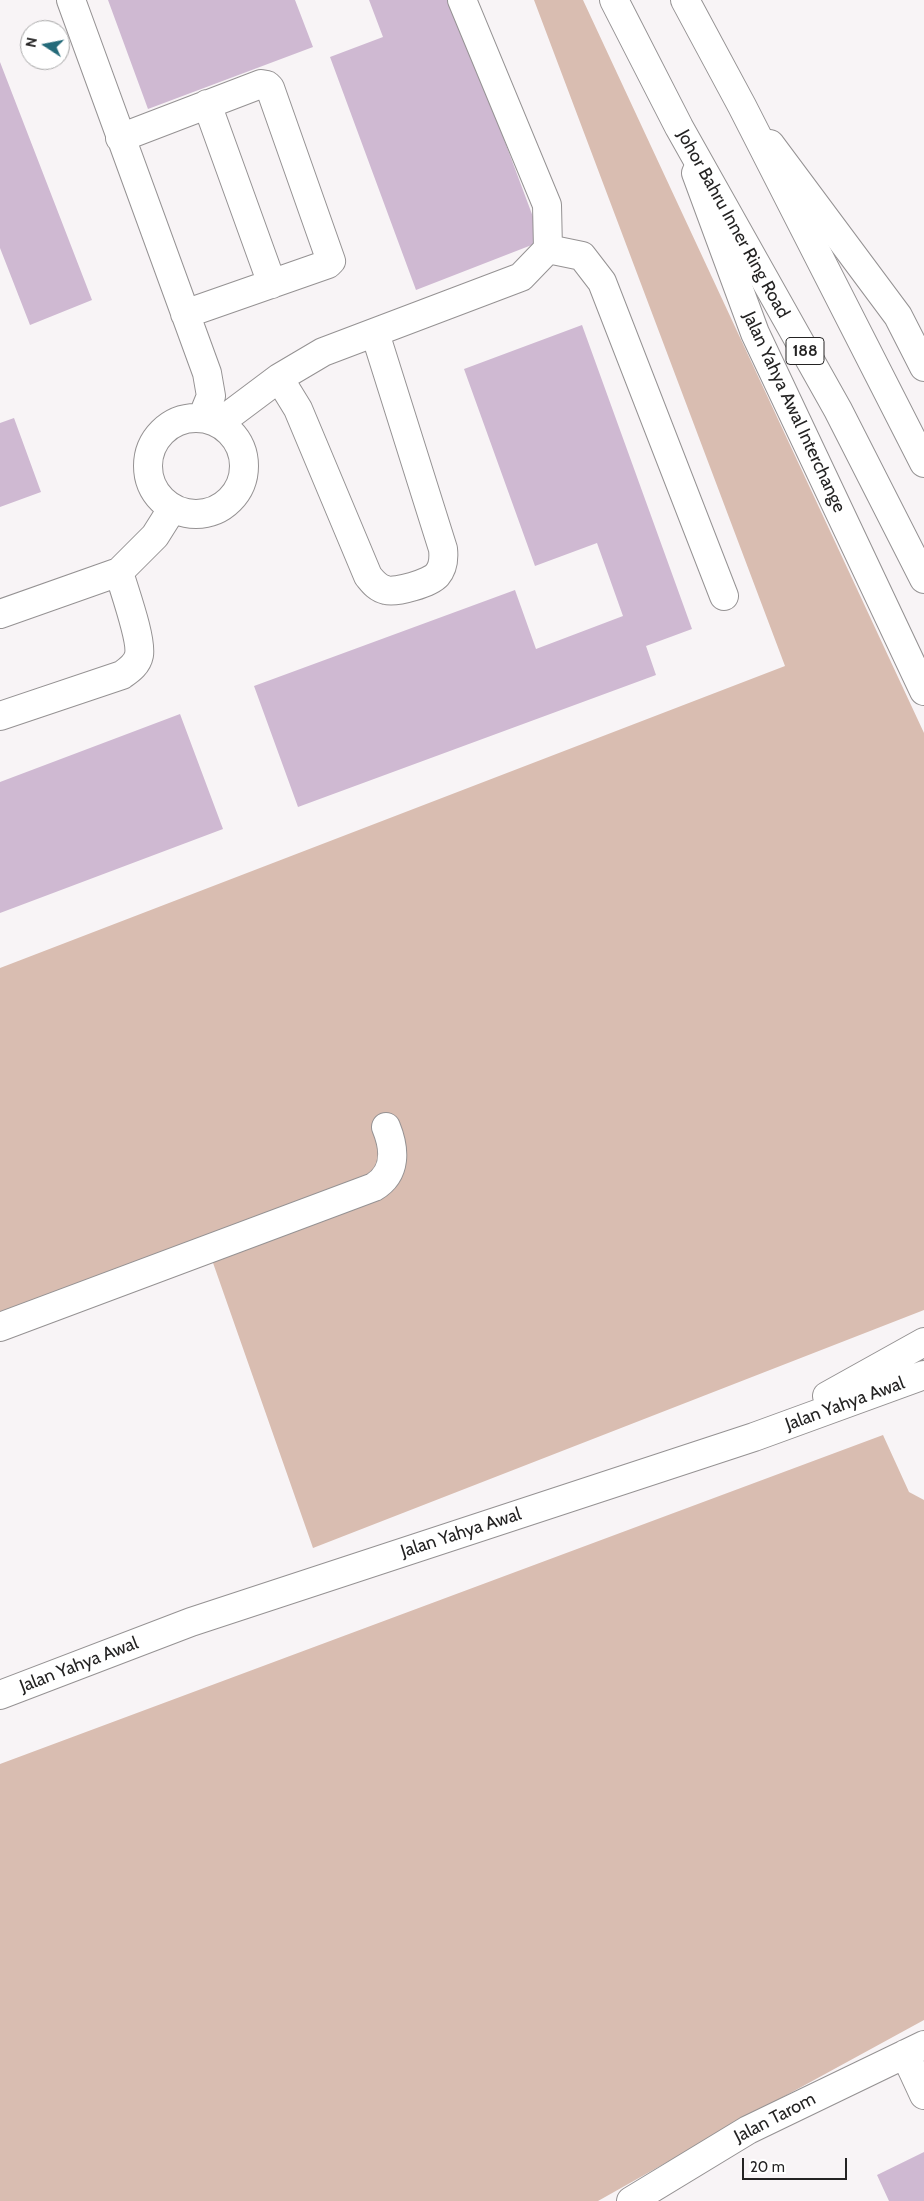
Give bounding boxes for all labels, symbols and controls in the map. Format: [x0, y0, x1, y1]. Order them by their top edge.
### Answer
north arrow [20, 20, 70, 70]
text: N [21, 36, 41, 49]
street label: Johor Bahru Inner Ring Road [672, 126, 794, 322]
street label: Jalan Yahya Awal Interchange [738, 308, 850, 516]
road number: 188 [786, 338, 824, 364]
street label: Jalan Yahya Awal [782, 1372, 908, 1436]
street label: Jalan Yahya Awal [398, 1503, 524, 1563]
street label: Jalan Yahya Awal [17, 1632, 141, 1698]
street label: Jalan Tarom [731, 2088, 819, 2148]
scale bar [744, 2148, 849, 2180]
text: 20 m [750, 2158, 785, 2176]

